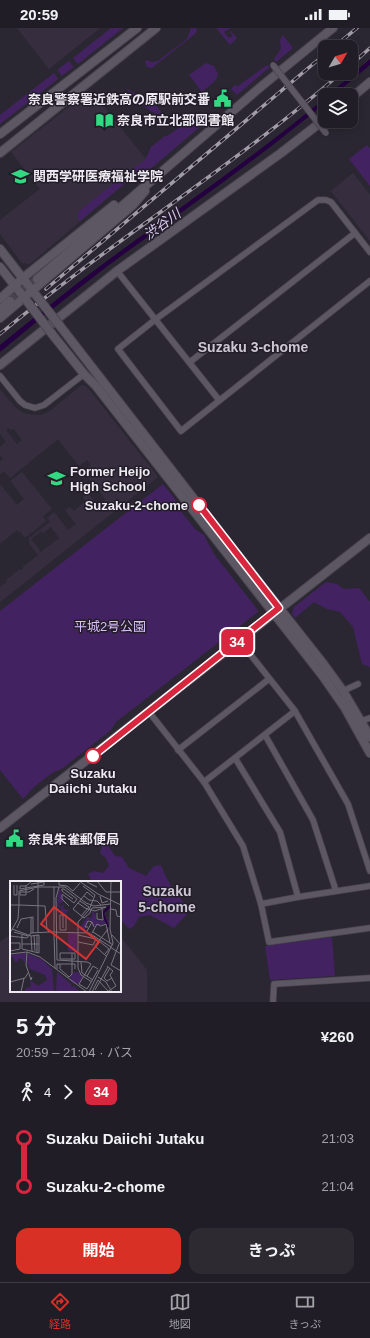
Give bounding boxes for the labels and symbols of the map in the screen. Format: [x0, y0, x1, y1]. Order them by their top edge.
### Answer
north arrow [318, 40, 358, 80]
public building icon: 奈良警察署近鉄高の原駅前交番 [213, 89, 233, 109]
place label: 奈良警察署近鉄高の原駅前交番 [28, 92, 210, 107]
library icon: 奈良市立北部図書館 [94, 110, 114, 130]
place label: 奈良市立北部図書館 [117, 113, 234, 128]
school or university icon: 関西学研医療福祉学院 [10, 166, 30, 186]
place label: 関西学研医療福祉学院 [33, 169, 163, 184]
water label: 渋谷川 [140, 204, 185, 243]
district label: Suzaku 3-chome [198, 339, 308, 355]
place label: Former Heijo High School [70, 464, 150, 494]
school or university icon: Former Heijo High School [47, 468, 67, 488]
marker: Suzaku-2-chome [191, 497, 207, 513]
place label: Suzaku-2-chome [85, 498, 188, 513]
park label: 平城2号公園 [74, 619, 146, 634]
line badge: 34 [219, 629, 255, 655]
marker: Suzaku Daiichi Jutaku [85, 748, 101, 764]
place label: Suzaku Daiichi Jutaku [49, 766, 137, 796]
public building icon: 奈良朱雀郵便局 [5, 829, 25, 849]
place label: 奈良朱雀郵便局 [28, 832, 119, 847]
inset map [10, 881, 121, 992]
district label: Suzaku 5-chome [138, 883, 196, 915]

